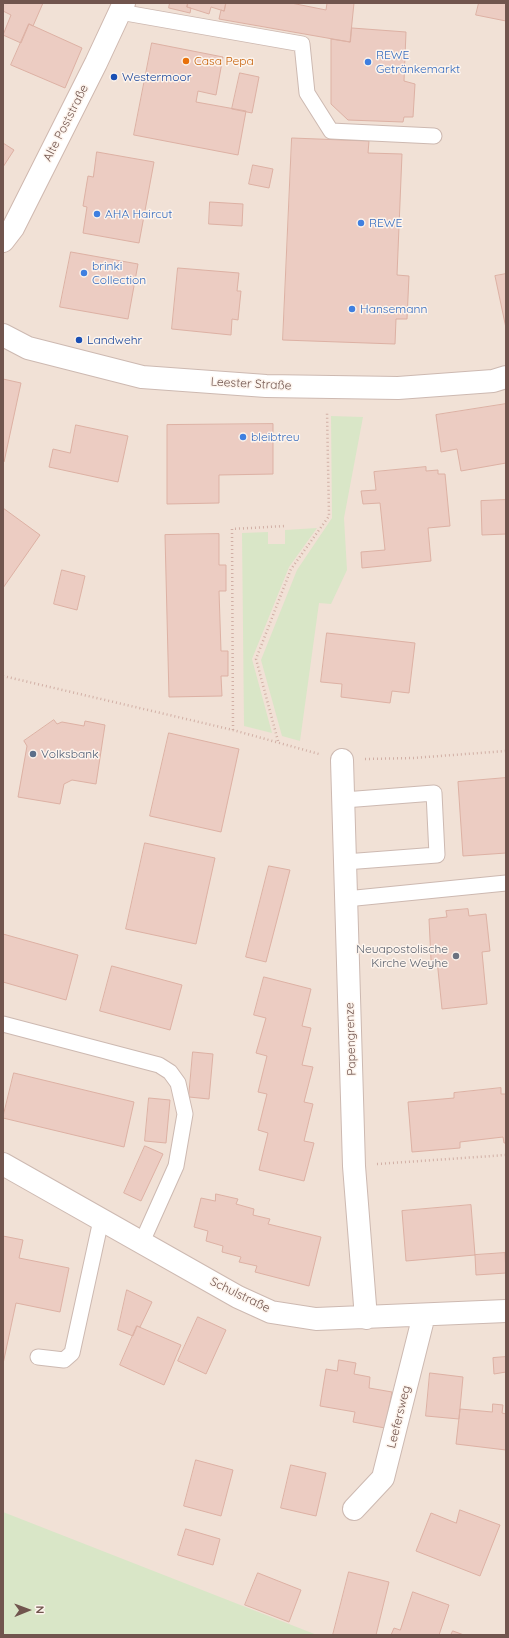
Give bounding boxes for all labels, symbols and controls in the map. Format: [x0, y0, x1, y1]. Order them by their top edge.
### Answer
place label: REWE Getränkemarkt [376, 48, 460, 76]
place label: Casa Pepa [194, 54, 254, 68]
marker: Casa Pepa [181, 56, 191, 66]
marker: REWE Getränkemarkt [363, 57, 373, 67]
place label: Westermoor [122, 70, 191, 84]
marker: Westermoor [109, 72, 119, 82]
street label: Alte Poststraße [40, 82, 92, 164]
place label: AHA Haircut [105, 207, 172, 221]
marker: AHA Haircut [92, 209, 102, 219]
place label: REWE [369, 216, 402, 230]
marker: REWE [356, 218, 366, 228]
place label: brinki Collection [92, 259, 146, 287]
marker: brinki Collection [79, 268, 89, 278]
place label: Hansemann [360, 302, 427, 316]
marker: Hansemann [347, 304, 357, 314]
place label: Landwehr [87, 333, 142, 347]
marker: Landwehr [74, 335, 84, 345]
street label: Leester Straße [210, 375, 292, 393]
place label: bleibtreu [251, 430, 300, 444]
marker: bleibtreu [238, 432, 248, 442]
place label: Volksbank [41, 747, 99, 761]
marker: Volksbank [28, 749, 38, 759]
place label: Neuapostolische Kirche Weyhe [356, 942, 448, 970]
marker: Neuapostolische Kirche Weyhe [451, 951, 461, 961]
street label: Papengrenze [343, 1002, 359, 1076]
street label: Schulstraße [208, 1274, 272, 1316]
street label: Leefersweg [384, 1384, 414, 1450]
north arrow [8, 1590, 48, 1630]
text: N [33, 1606, 47, 1614]

